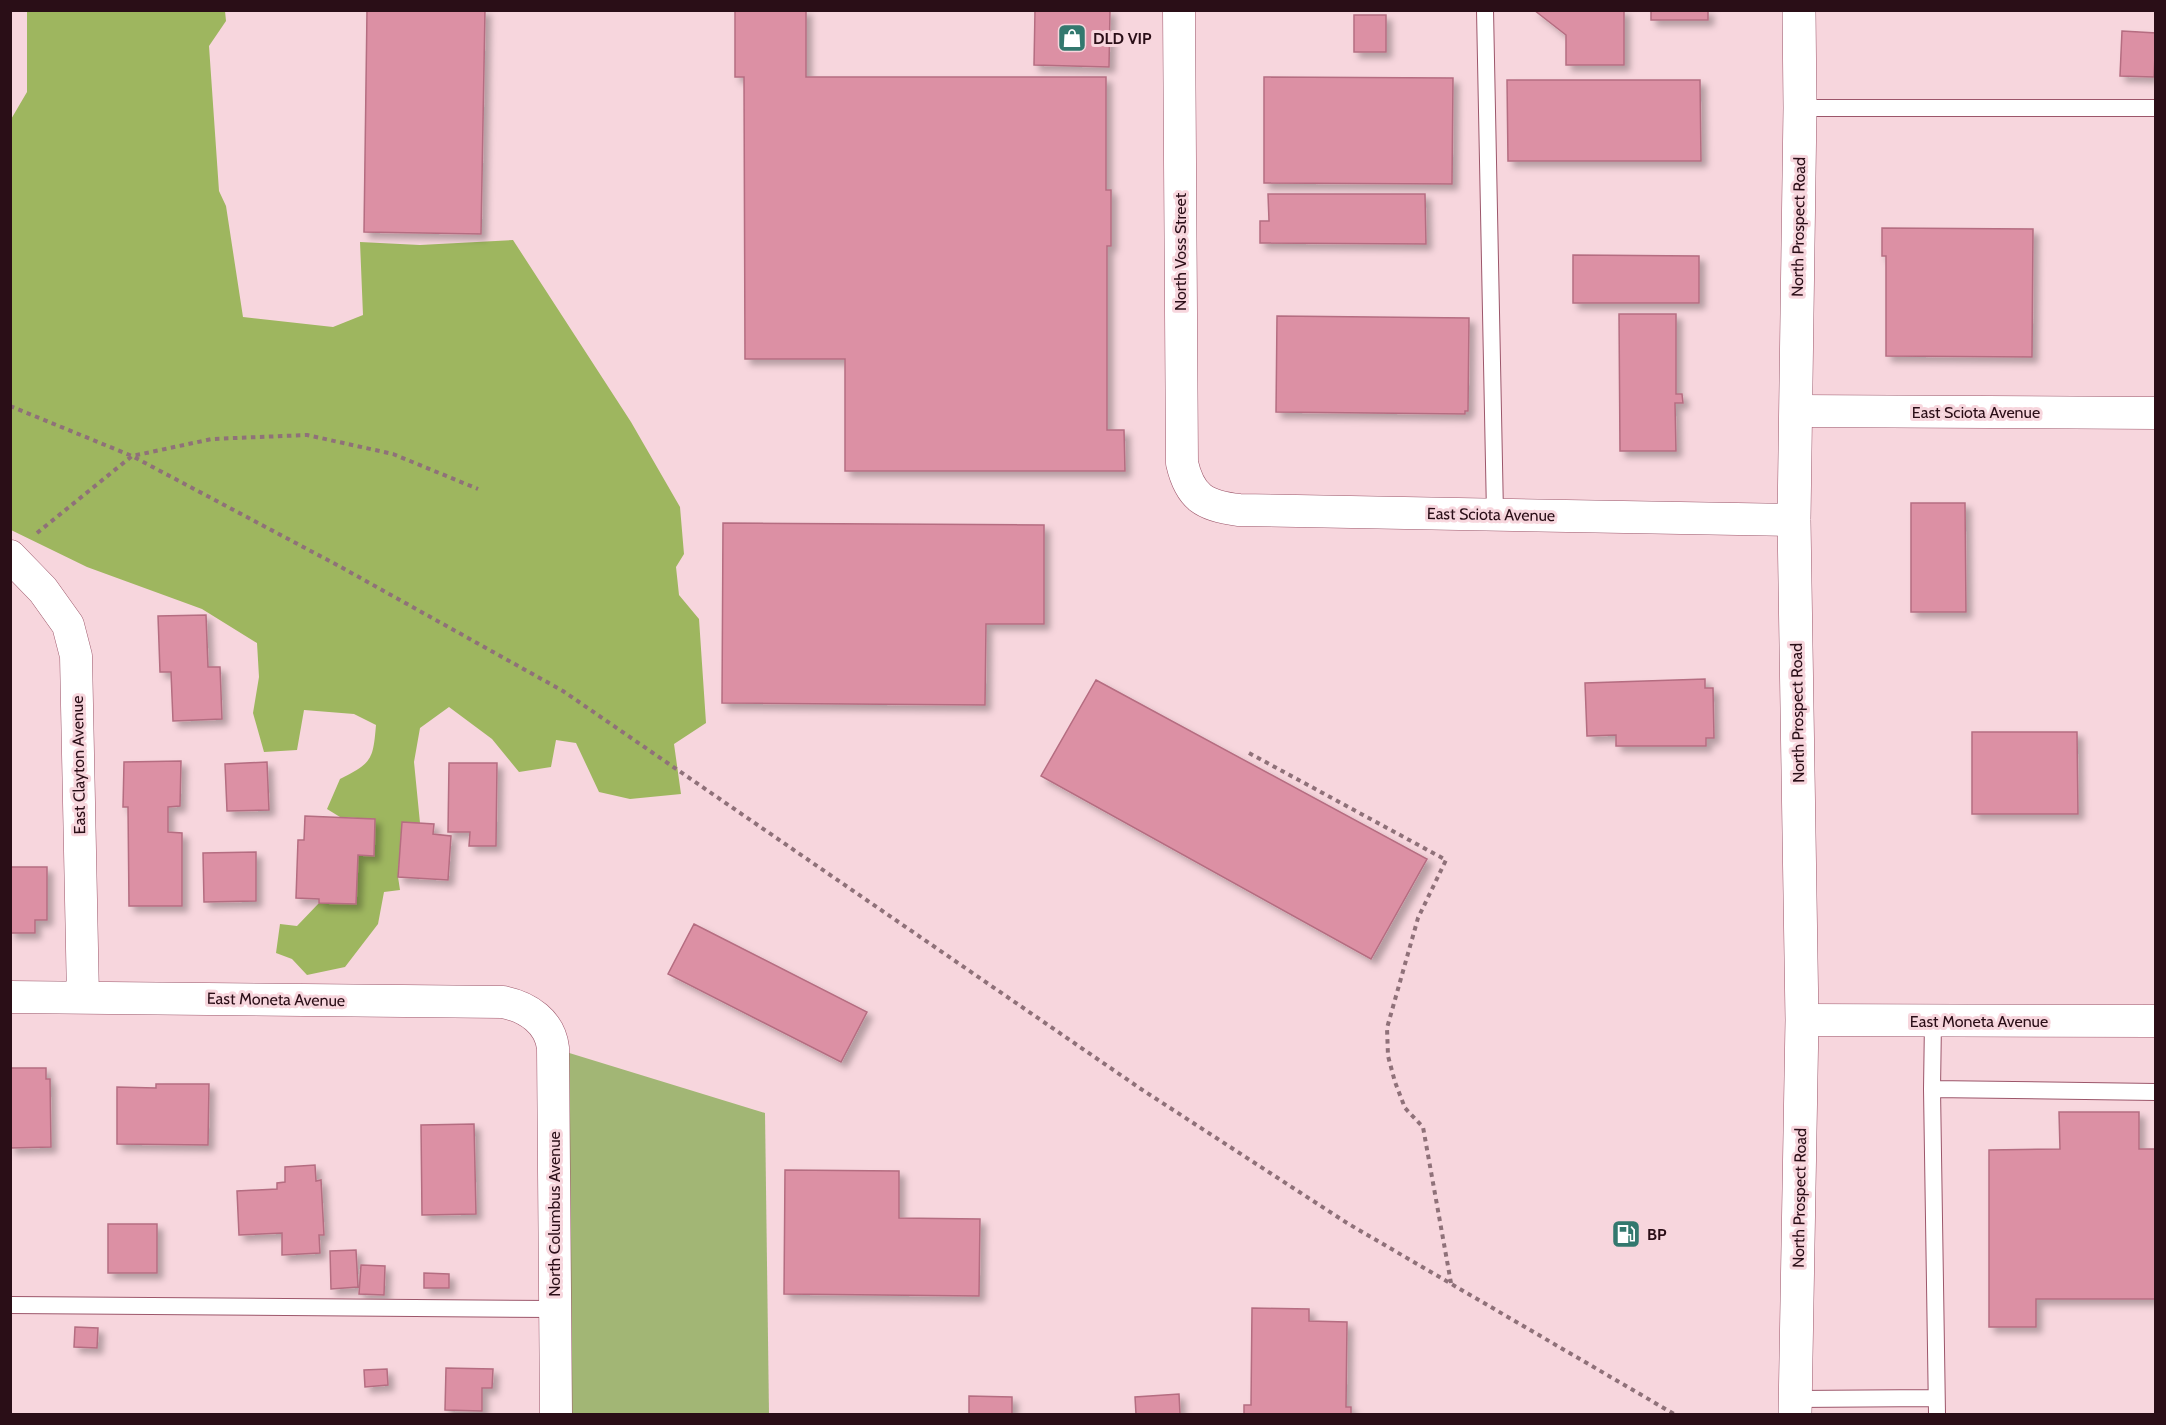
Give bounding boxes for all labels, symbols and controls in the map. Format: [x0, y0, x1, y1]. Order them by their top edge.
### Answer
shop icon: DLD VIP [1056, 22, 1088, 54]
place label: DLD VIP [1093, 29, 1152, 48]
street label: North Prospect Road [1788, 157, 1809, 297]
street label: North Voss Street [1171, 192, 1190, 311]
street label: East Sciota Avenue [1912, 403, 2040, 422]
street label: East Sciota Avenue [1427, 504, 1555, 525]
street label: North Prospect Road [1787, 643, 1808, 783]
street label: East Clayton Avenue [68, 696, 89, 834]
street label: East Moneta Avenue [207, 989, 345, 1010]
street label: East Moneta Avenue [1910, 1012, 2048, 1031]
street label: North Prospect Road [1789, 1128, 1810, 1268]
street label: North Columbus Avenue [545, 1131, 564, 1297]
fuel station icon: BP [1610, 1218, 1642, 1250]
place label: BP [1647, 1225, 1667, 1244]

